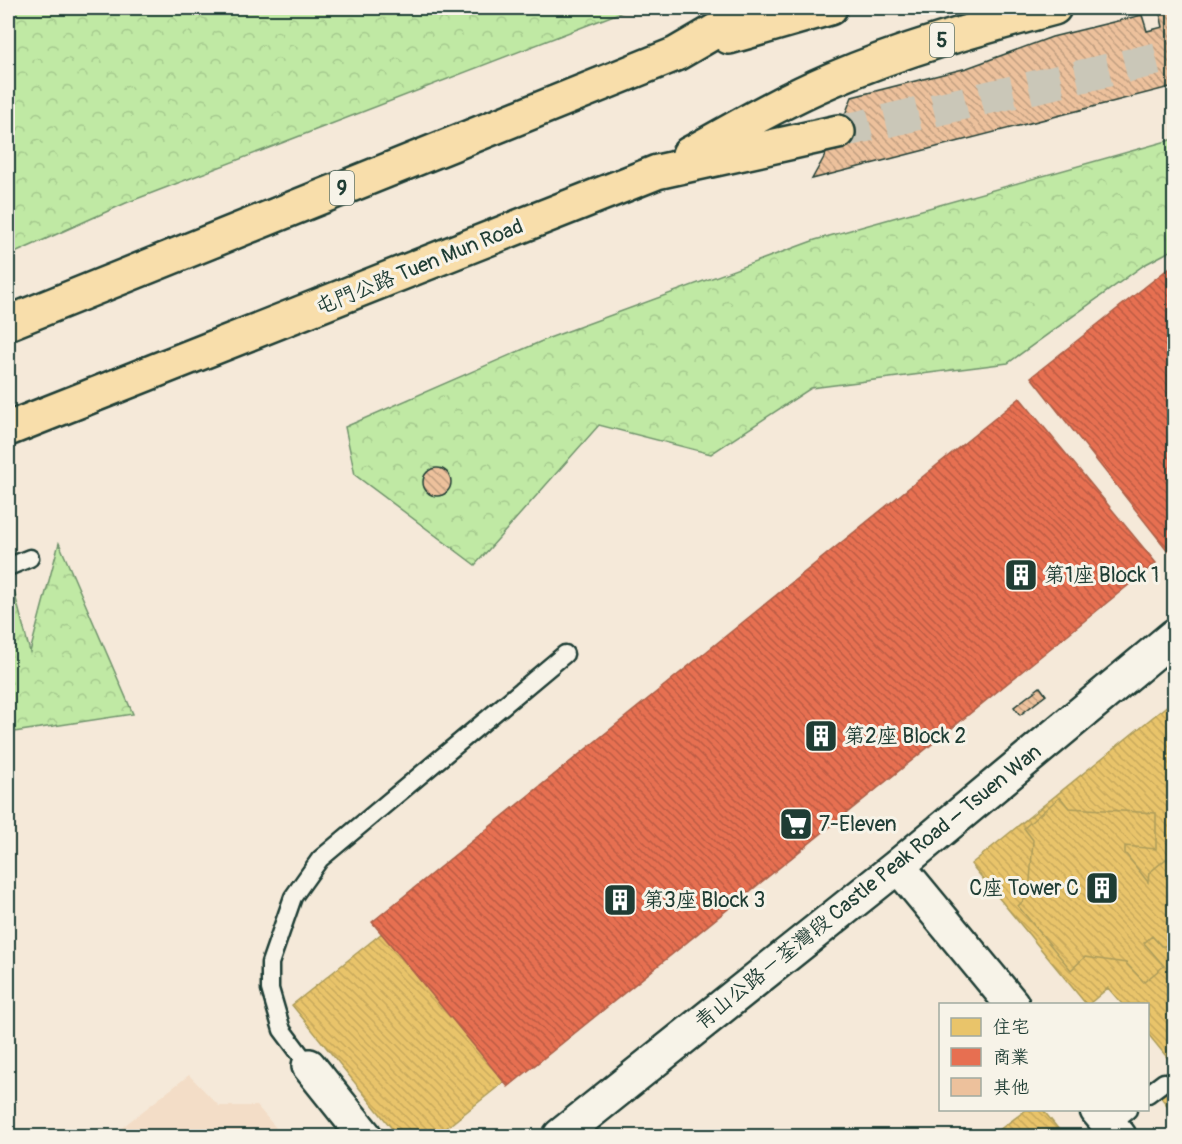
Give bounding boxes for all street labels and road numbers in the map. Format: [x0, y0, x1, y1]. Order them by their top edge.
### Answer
road number: 5 [930, 23, 954, 57]
road number: 9 [330, 171, 354, 205]
street label: 屯門公路 Tuen Mun Road [311, 213, 527, 321]
street label: 青山公路－荃灣段 Castle Peak Road – Tsuen Wan [689, 739, 1047, 1035]

